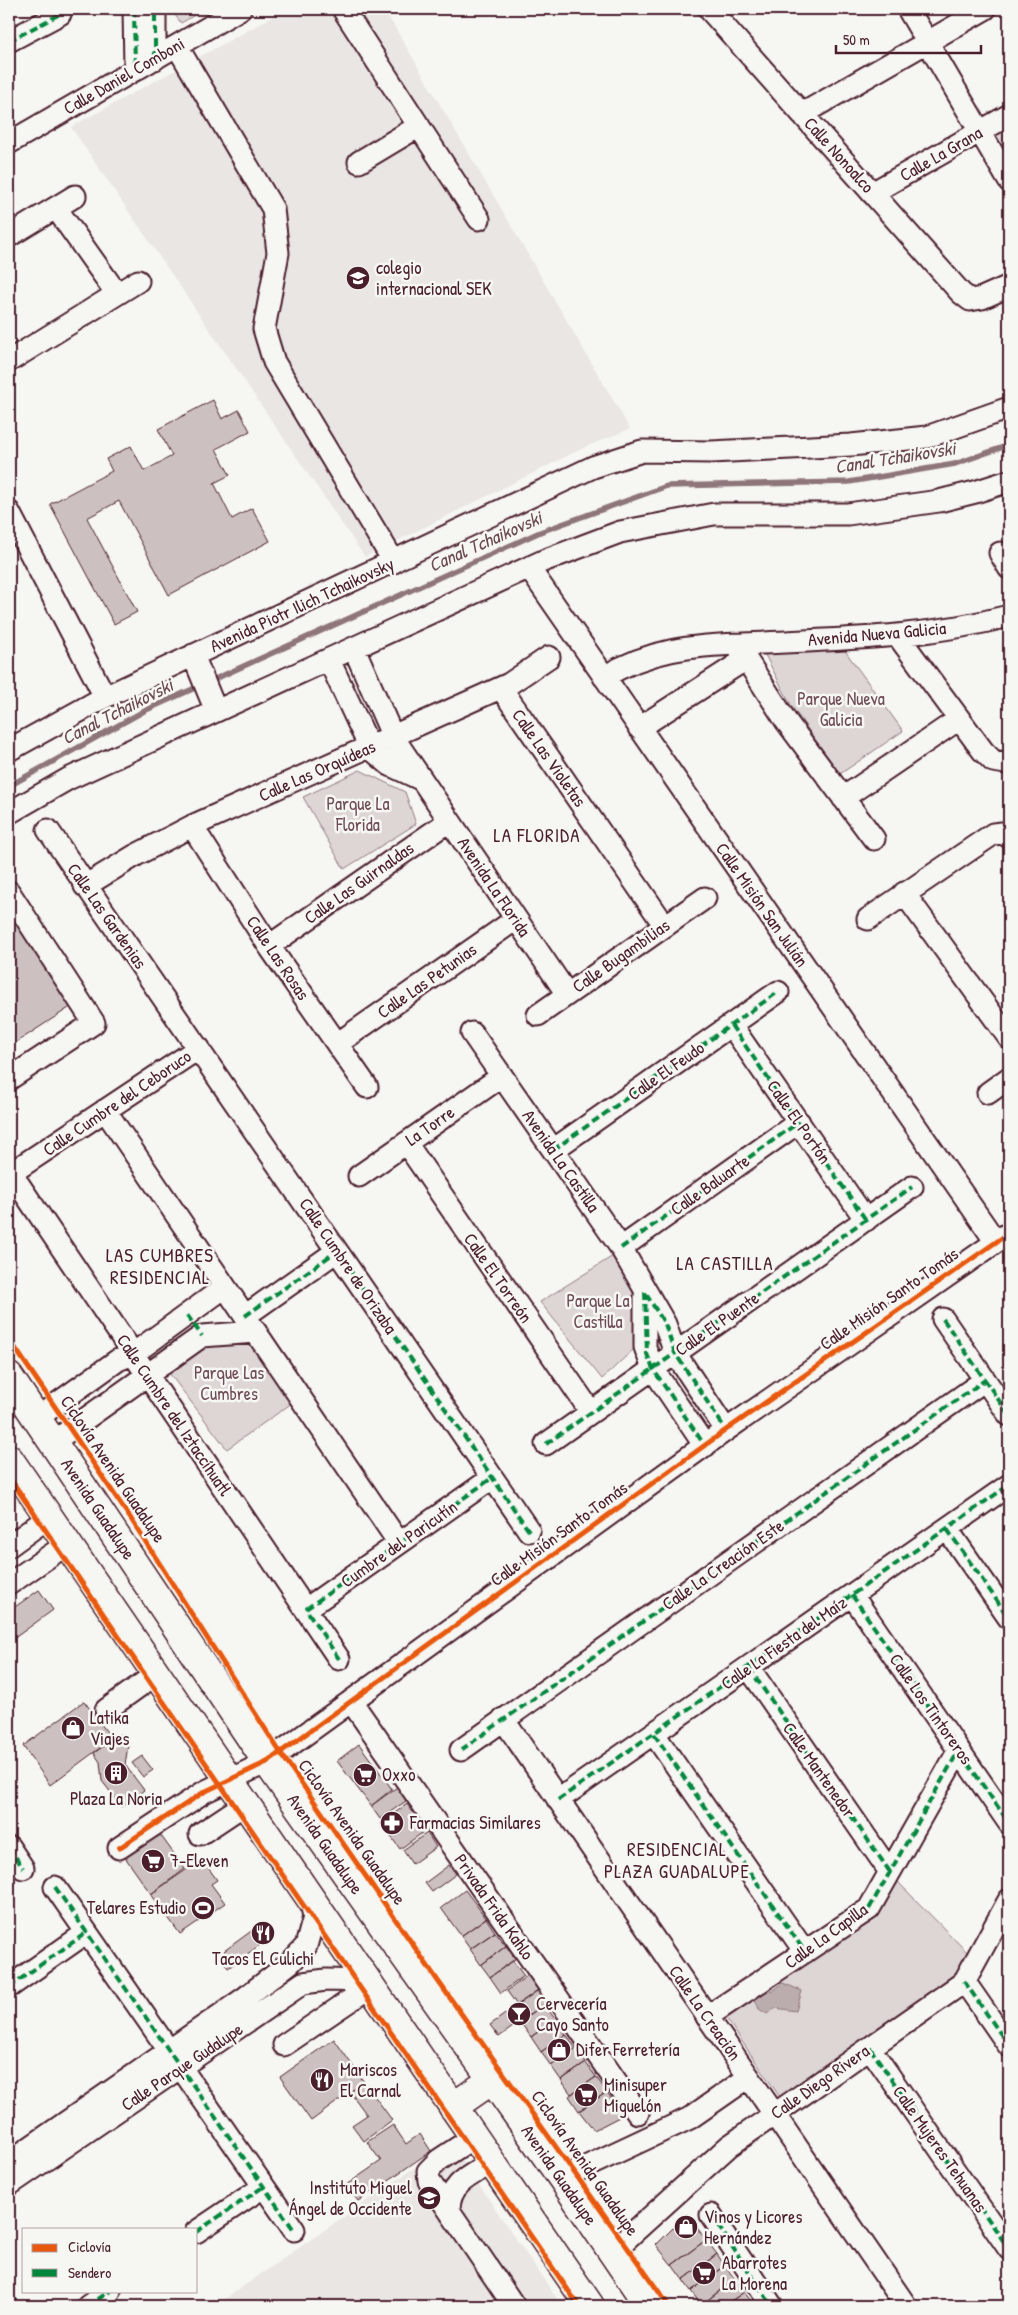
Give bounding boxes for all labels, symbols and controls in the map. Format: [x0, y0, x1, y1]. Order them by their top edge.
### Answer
scale bar [836, 22, 980, 54]
text: 50 m [843, 29, 870, 50]
street label: Calle Daniel Comboni [59, 31, 189, 120]
street label: Calle Nonoalco [799, 111, 880, 198]
street label: Calle La Grana [895, 120, 987, 187]
place label: colegio internacional SEK [376, 255, 492, 301]
school or university icon: colegio internacional SEK [345, 265, 371, 291]
water label: Canal Tchaikovski [833, 434, 959, 479]
water label: Canal Tchaikovski [424, 504, 548, 578]
street label: Avenida Piotr Ilich Tchaikovsky [206, 551, 398, 658]
street label: Avenida Nueva Galicia [807, 615, 947, 652]
water label: Canal Tchaikovski [57, 671, 179, 750]
park label: Parque Nueva Galicia [797, 686, 885, 732]
street label: Calle Las Violetas [506, 704, 592, 812]
street label: Calle Las Orquídeas [254, 734, 379, 807]
park label: Parque La Florida [326, 791, 390, 837]
district label: LA FLORIDA [494, 822, 580, 848]
street label: Avenida La Florida [452, 832, 537, 941]
street label: Calle Las Guirnaldas [299, 835, 419, 930]
street label: Calle Misión San Julián [710, 837, 815, 972]
street label: Calle Las Gardenias [62, 858, 153, 974]
street label: Calle Las Rosas [241, 910, 316, 1005]
street label: Calle Bugambilias [567, 913, 675, 998]
street label: Calle Las Petunias [372, 937, 482, 1024]
street label: Calle El Feudo [622, 1035, 709, 1106]
street label: Calle Cumbre del Ceboruco [38, 1044, 196, 1162]
street label: Calle El Portón [761, 1075, 838, 1169]
street label: La Torre [400, 1100, 459, 1151]
street label: Avenida La Castilla [517, 1104, 606, 1217]
street label: Calle Baluarte [665, 1148, 754, 1221]
street label: Calle Cumbre de Orizaba [293, 1193, 403, 1339]
street label: Calle El Torreón [458, 1228, 539, 1328]
street label: Calle Misión Santo Tomás [814, 1241, 963, 1356]
district label: LAS CUMBRES RESIDENCIAL [106, 1242, 214, 1290]
district label: LA CASTILLA [677, 1250, 773, 1276]
street label: Calle El Puente [670, 1285, 764, 1362]
park label: Parque La Castilla [566, 1288, 630, 1334]
street label: Calle Cumbre del Iztaccíhuatl [111, 1329, 238, 1501]
park label: Parque Las Cumbres [194, 1360, 264, 1406]
street label: Ciclovía Avenida Guadalupe [56, 1391, 170, 1547]
street label: Avenida Guadalupe [56, 1454, 140, 1564]
street label: Calle Misión Santo Tomás [485, 1475, 633, 1592]
street label: Cumbre del Paricutín [335, 1494, 462, 1593]
street label: Calle La Creación Este [657, 1513, 789, 1616]
street label: Calle La Fiesta del Maíz [716, 1590, 852, 1695]
street label: Calle Los Tintoreros [884, 1648, 979, 1769]
place label: Latika Viajes [90, 1705, 130, 1751]
shop icon: Latika Viajes [60, 1715, 86, 1741]
street label: Calle Mantenedor [777, 1717, 862, 1823]
street label: Ciclovía Avenida Guadalupe [294, 1755, 410, 1909]
building icon: Plaza La Noria [103, 1760, 129, 1786]
supermarket icon: Oxxo [352, 1762, 378, 1788]
place label: Oxxo [382, 1762, 415, 1787]
place label: Plaza La Noria [70, 1786, 162, 1811]
street label: Avenida Guadalupe [282, 1790, 368, 1898]
pharmacy icon: Farmacias Similares [379, 1810, 405, 1836]
place label: Farmacias Similares [409, 1810, 541, 1835]
district label: RESIDENCIAL PLAZA GUADALUPE [604, 1836, 750, 1884]
supermarket icon: 7-Eleven [140, 1848, 166, 1874]
place label: 7-Eleven [170, 1848, 229, 1873]
street label: Privada Frida Kahlo [449, 1849, 540, 1965]
place label: Telares Estudio [87, 1895, 186, 1920]
sports icon: Telares Estudio [190, 1895, 216, 1921]
street label: Calle La Capilla [779, 1897, 872, 1974]
restaurant icon: Tacos El Culichi [250, 1920, 276, 1946]
place label: Tacos El Culichi [212, 1946, 314, 1971]
street label: Calle La Creación [663, 1960, 748, 2065]
place label: Cervecería Cayo Santo [536, 1991, 609, 2037]
bar icon: Cervecería Cayo Santo [506, 2001, 532, 2027]
street label: Calle Parque Gudalupe [116, 2016, 248, 2117]
shop icon: Difer Ferretería [546, 2037, 572, 2063]
place label: Difer Ferretería [576, 2037, 680, 2062]
street label: Calle Diego Rivera [765, 2038, 874, 2125]
place label: Mariscos El Carnal [340, 2057, 401, 2103]
restaurant icon: Mariscos El Carnal [309, 2067, 335, 2093]
place label: Minisuper Miguelón [604, 2072, 667, 2118]
street label: Calle Mujeres Tehuanas [887, 2080, 994, 2217]
supermarket icon: Minisuper Miguelón [573, 2082, 599, 2108]
street label: Ciclovía Avenida Guadalupe [527, 2086, 643, 2240]
street label: Avenida Guadalupe [516, 2121, 602, 2229]
place label: Instituto Miguel Ángel de Occidente [289, 2175, 412, 2221]
school or university icon: Instituto Miguel Ángel de Occidente [416, 2185, 442, 2211]
place label: Vinos y Licores Hernández [704, 2204, 802, 2250]
shop icon: Vinos y Licores Hernández [673, 2214, 699, 2240]
legend [22, 2228, 198, 2292]
text: Ciclovía [68, 2236, 111, 2257]
place label: Abarrotes La Morena [722, 2250, 787, 2296]
supermarket icon: Abarrotes La Morena [691, 2260, 717, 2286]
text: Sendero [68, 2262, 111, 2283]

